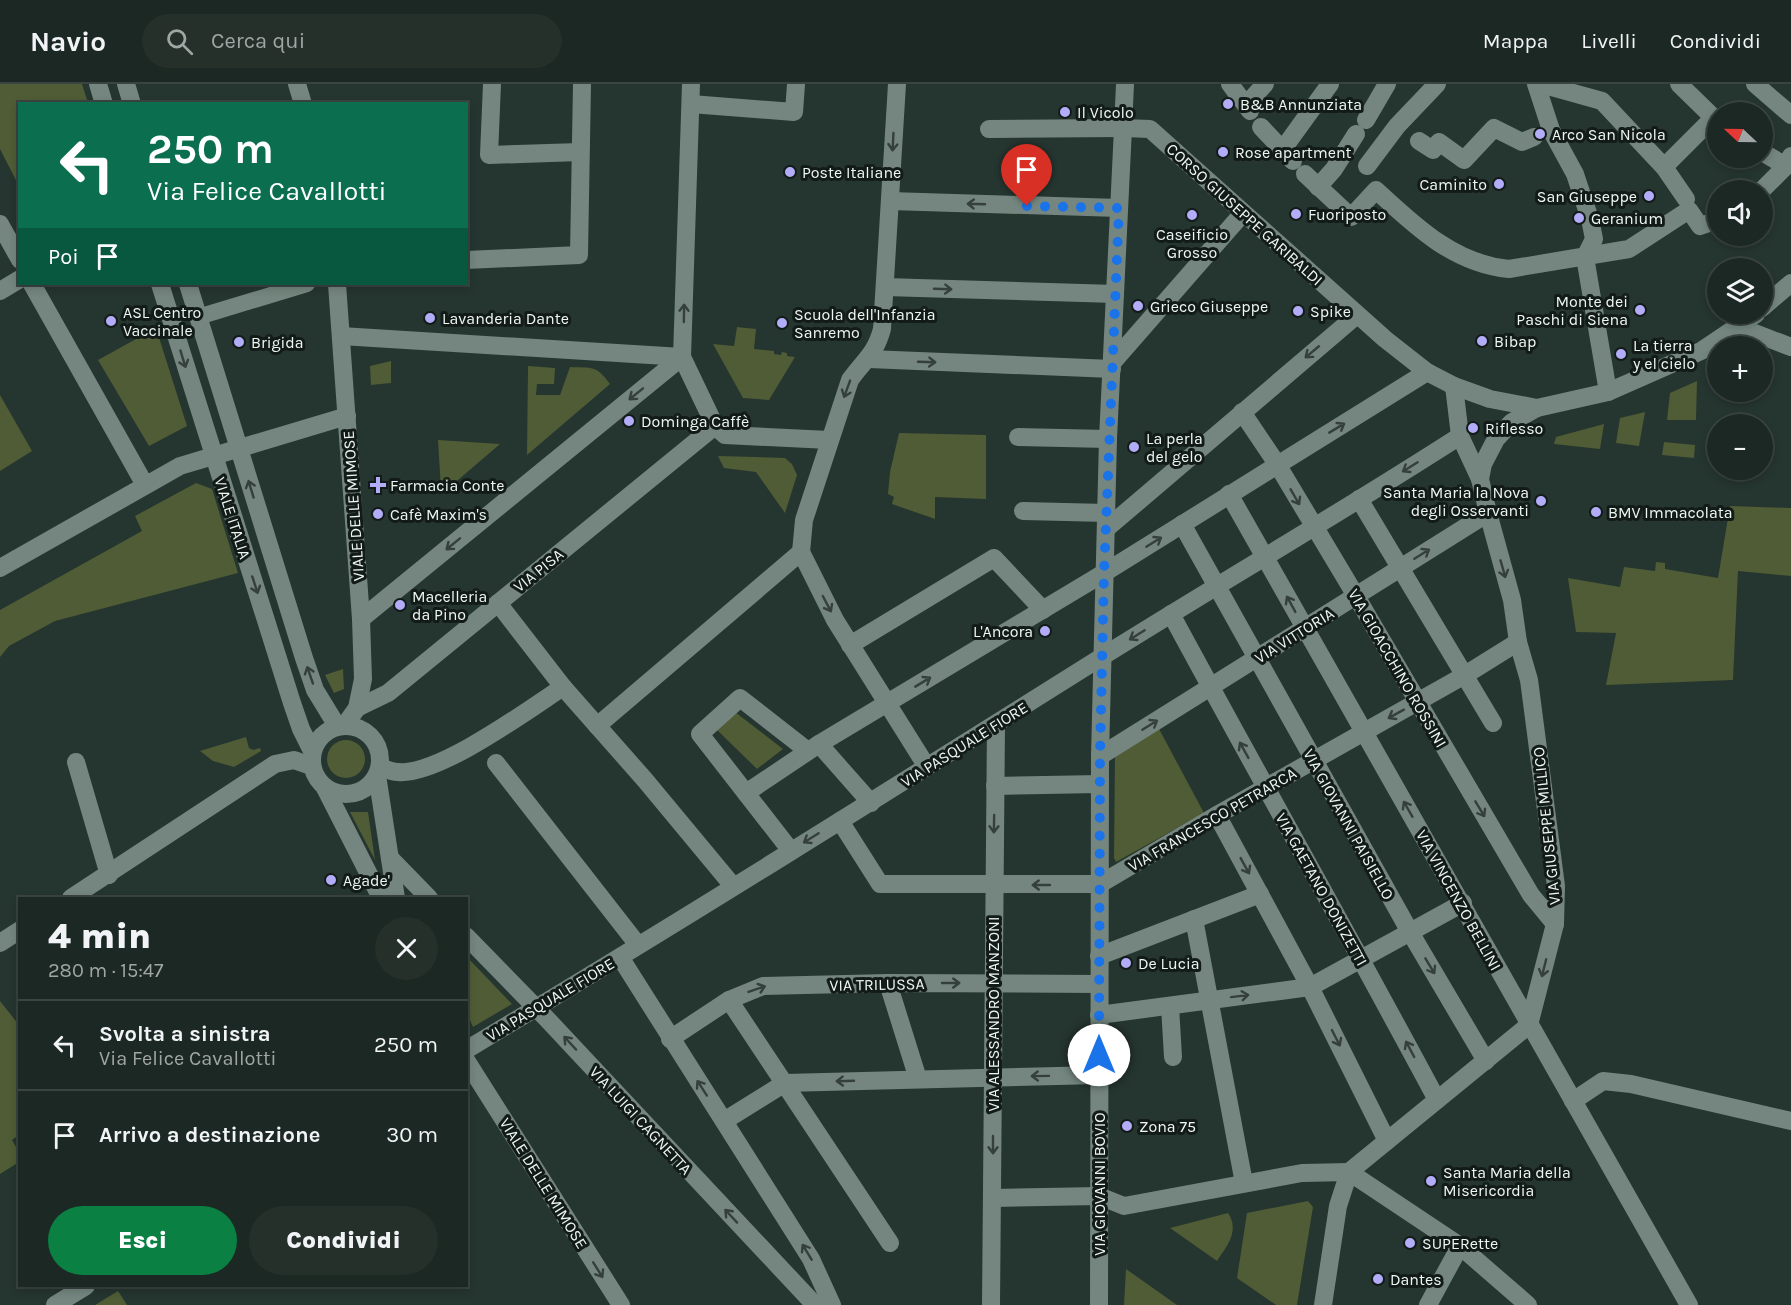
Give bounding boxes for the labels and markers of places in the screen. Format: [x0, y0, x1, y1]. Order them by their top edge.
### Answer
place label: B&B Annunziata [1240, 95, 1362, 114]
marker: B&B Annunziata [1221, 97, 1235, 111]
place label: Il Vicolo [1077, 103, 1134, 122]
marker: Il Vicolo [1058, 105, 1072, 119]
place label: Arco San Nicola [1552, 125, 1666, 144]
marker: Arco San Nicola [1533, 127, 1547, 141]
place label: Rose apartment [1235, 143, 1352, 162]
pin [1001, 144, 1052, 206]
marker: Rose apartment [1216, 145, 1230, 159]
place label: Poste Italiane [802, 163, 901, 182]
marker: Poste Italiane [783, 165, 797, 179]
place label: Caminito [1419, 175, 1487, 194]
marker: Caminito [1492, 177, 1506, 191]
place label: San Giuseppe [1537, 187, 1637, 206]
marker: San Giuseppe [1642, 189, 1656, 203]
place label: Fuoriposto [1308, 205, 1386, 224]
marker: Fuoriposto [1289, 207, 1303, 221]
marker: Caseificio Grosso [1185, 208, 1199, 222]
place label: Geranium [1591, 209, 1663, 228]
marker: Geranium [1572, 211, 1586, 225]
place label: Caseificio Grosso [1156, 225, 1228, 262]
place label: Monte dei Paschi di Siena [1516, 292, 1628, 329]
place label: Grieco Giuseppe [1150, 297, 1268, 316]
marker: Grieco Giuseppe [1131, 299, 1145, 313]
place label: Spike [1310, 302, 1351, 321]
place label: ASL Centro Vaccinale [123, 303, 201, 340]
marker: Monte dei Paschi di Siena [1633, 303, 1647, 317]
marker: Spike [1291, 304, 1305, 318]
place label: Scuola dell'Infanzia Sanremo [794, 305, 936, 342]
place label: Lavanderia Dante [442, 309, 569, 328]
marker: Lavanderia Dante [423, 311, 437, 325]
marker: ASL Centro Vaccinale [104, 314, 118, 328]
marker: Scuola dell'Infanzia Sanremo [775, 316, 789, 330]
place label: Bibap [1494, 332, 1536, 351]
place label: Brigida [251, 333, 304, 352]
marker: Bibap [1475, 334, 1489, 348]
marker: Brigida [232, 335, 246, 349]
place label: La tierra y el cielo [1632, 336, 1695, 373]
marker: La tierra y el cielo [1614, 347, 1628, 361]
place label: Dominga Caffè [641, 412, 749, 431]
marker: Dominga Caffè [622, 414, 636, 428]
place label: Riflesso [1485, 419, 1543, 438]
marker: Riflesso [1466, 421, 1480, 435]
place label: La perla del gelo [1146, 429, 1203, 466]
marker: La perla del gelo [1127, 440, 1141, 454]
place label: Farmacia Conte [390, 476, 504, 495]
marker: Farmacia Conte [371, 478, 385, 492]
place label: Santa Maria la Nova degli Osservanti [1383, 483, 1529, 520]
marker: Santa Maria la Nova degli Osservanti [1534, 494, 1548, 508]
place label: BMV Immacolata [1608, 503, 1733, 522]
place label: Cafè Maxim's [390, 505, 487, 524]
marker: BMV Immacolata [1589, 505, 1603, 519]
marker: Cafè Maxim's [371, 507, 385, 521]
place label: Macelleria da Pino [412, 587, 487, 624]
marker: Macelleria da Pino [393, 598, 407, 612]
place label: L'Ancora [973, 622, 1033, 641]
marker: L'Ancora [1038, 624, 1052, 638]
place label: Agade' [343, 871, 390, 890]
marker: Agade' [324, 873, 338, 887]
place label: De Lucia [1138, 954, 1200, 973]
marker: De Lucia [1119, 956, 1133, 970]
place label: Zona 75 [1139, 1117, 1196, 1136]
marker: Zona 75 [1120, 1119, 1134, 1133]
place label: Santa Maria della Misericordia [1443, 1163, 1571, 1200]
marker: Santa Maria della Misericordia [1424, 1174, 1438, 1188]
place label: SUPERette [1422, 1234, 1498, 1253]
marker: SUPERette [1403, 1236, 1417, 1250]
place label: Dantes [1390, 1270, 1442, 1289]
marker: Dantes [1371, 1272, 1385, 1286]

